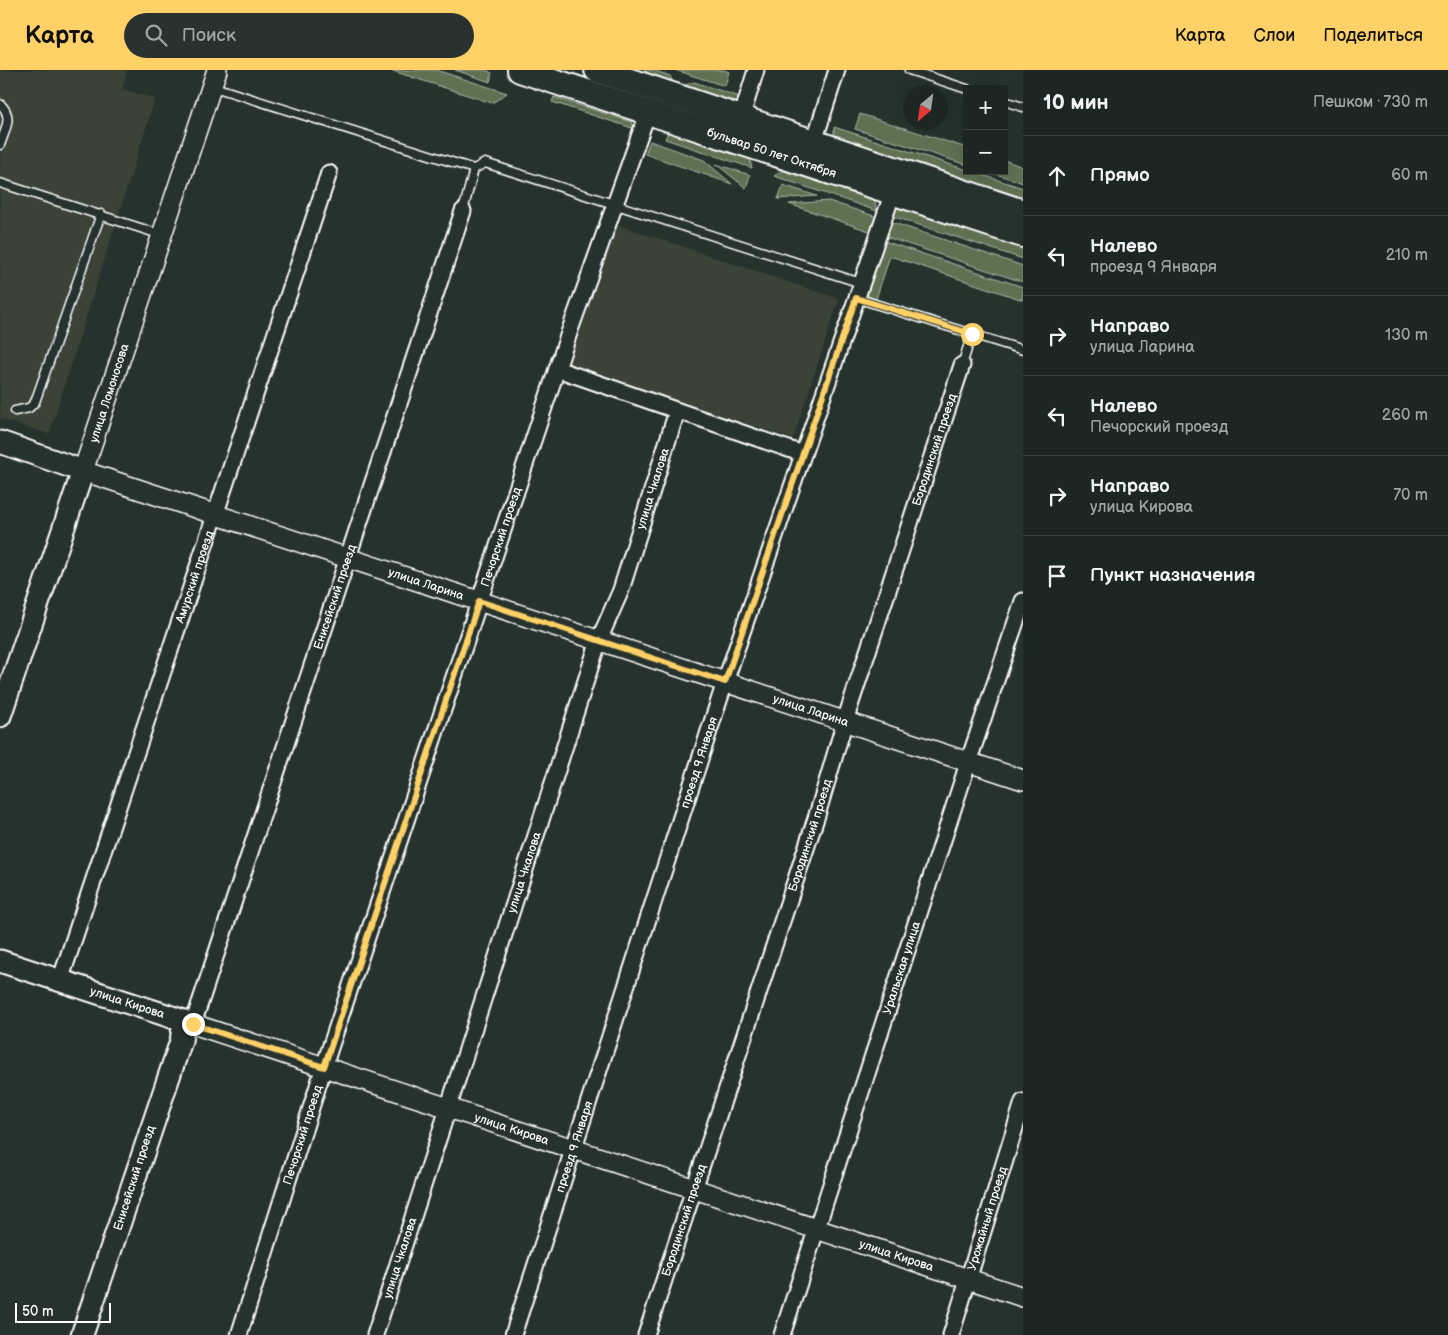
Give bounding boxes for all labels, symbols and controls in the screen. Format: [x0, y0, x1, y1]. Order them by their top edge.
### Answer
search box [124, 13, 474, 58]
text: Карта [25, 21, 94, 50]
icon: search [142, 21, 170, 49]
text: Поиск [182, 24, 236, 47]
text: Карта [1175, 25, 1225, 46]
text: Слои [1253, 25, 1295, 46]
text: Поделиться [1323, 25, 1423, 46]
north arrow [903, 85, 948, 130]
map controls [963, 85, 1008, 175]
button: + [963, 85, 1008, 130]
text: 10 мин [1043, 90, 1109, 115]
text: Пешком · 730 m [1313, 93, 1428, 112]
street label: бульвар 50 лет Октября [705, 125, 839, 181]
button: − [963, 130, 1008, 175]
icon: ahead [1043, 162, 1071, 190]
text: Прямо [1090, 164, 1150, 187]
text: 60 m [1391, 166, 1428, 185]
text: Налево [1090, 235, 1157, 258]
icon: left [1043, 242, 1071, 270]
text: 210 m [1386, 246, 1428, 265]
text: проезд 9 Января [1090, 258, 1217, 277]
text: Направо [1090, 315, 1170, 338]
icon: right [1043, 322, 1071, 350]
route start [961, 323, 984, 346]
text: 130 m [1385, 326, 1428, 345]
text: улица Ларина [1090, 338, 1195, 357]
street label: улица Ломоносова [86, 342, 133, 444]
street label: Бородинский проезд [909, 391, 960, 508]
text: Налево [1090, 395, 1157, 418]
icon: left [1043, 402, 1071, 430]
text: 260 m [1382, 406, 1428, 425]
text: Печорский проезд [1090, 418, 1228, 437]
street label: улица Чкалова [633, 446, 673, 531]
text: Направо [1090, 475, 1170, 498]
icon: right [1043, 482, 1071, 510]
street label: Печорский проезд [478, 485, 525, 589]
text: 70 m [1393, 486, 1428, 505]
text: улица Кирова [1090, 498, 1193, 517]
street label: Амурский проезд [172, 528, 218, 626]
street label: Енисейский проезд [311, 542, 360, 651]
icon: arrive [1043, 562, 1071, 590]
text: Пункт назначения [1090, 564, 1255, 587]
street label: улица Ларина [386, 565, 466, 604]
street label: улица Ларина [771, 691, 850, 730]
street label: проезд 9 Января [678, 715, 721, 810]
street label: Бородинский проезд [785, 777, 835, 893]
street label: улица Чкалова [505, 830, 545, 915]
street label: Уральская улица [880, 920, 924, 1016]
street label: улица Кирова [88, 984, 166, 1022]
route end [182, 1013, 205, 1036]
street label: Печорский проезд [280, 1083, 326, 1187]
street label: проезд 9 Января [553, 1099, 597, 1194]
street label: улица Кирова [472, 1110, 551, 1148]
street label: Енисейский проезд [110, 1123, 159, 1233]
street label: Бородинский проезд [659, 1162, 710, 1278]
street label: Урожайный проезд [964, 1164, 1011, 1272]
street label: улица Чкалова [380, 1216, 420, 1300]
street label: улица Кирова [857, 1237, 935, 1275]
scale bar [15, 1300, 111, 1323]
text: 50 m [22, 1303, 54, 1320]

